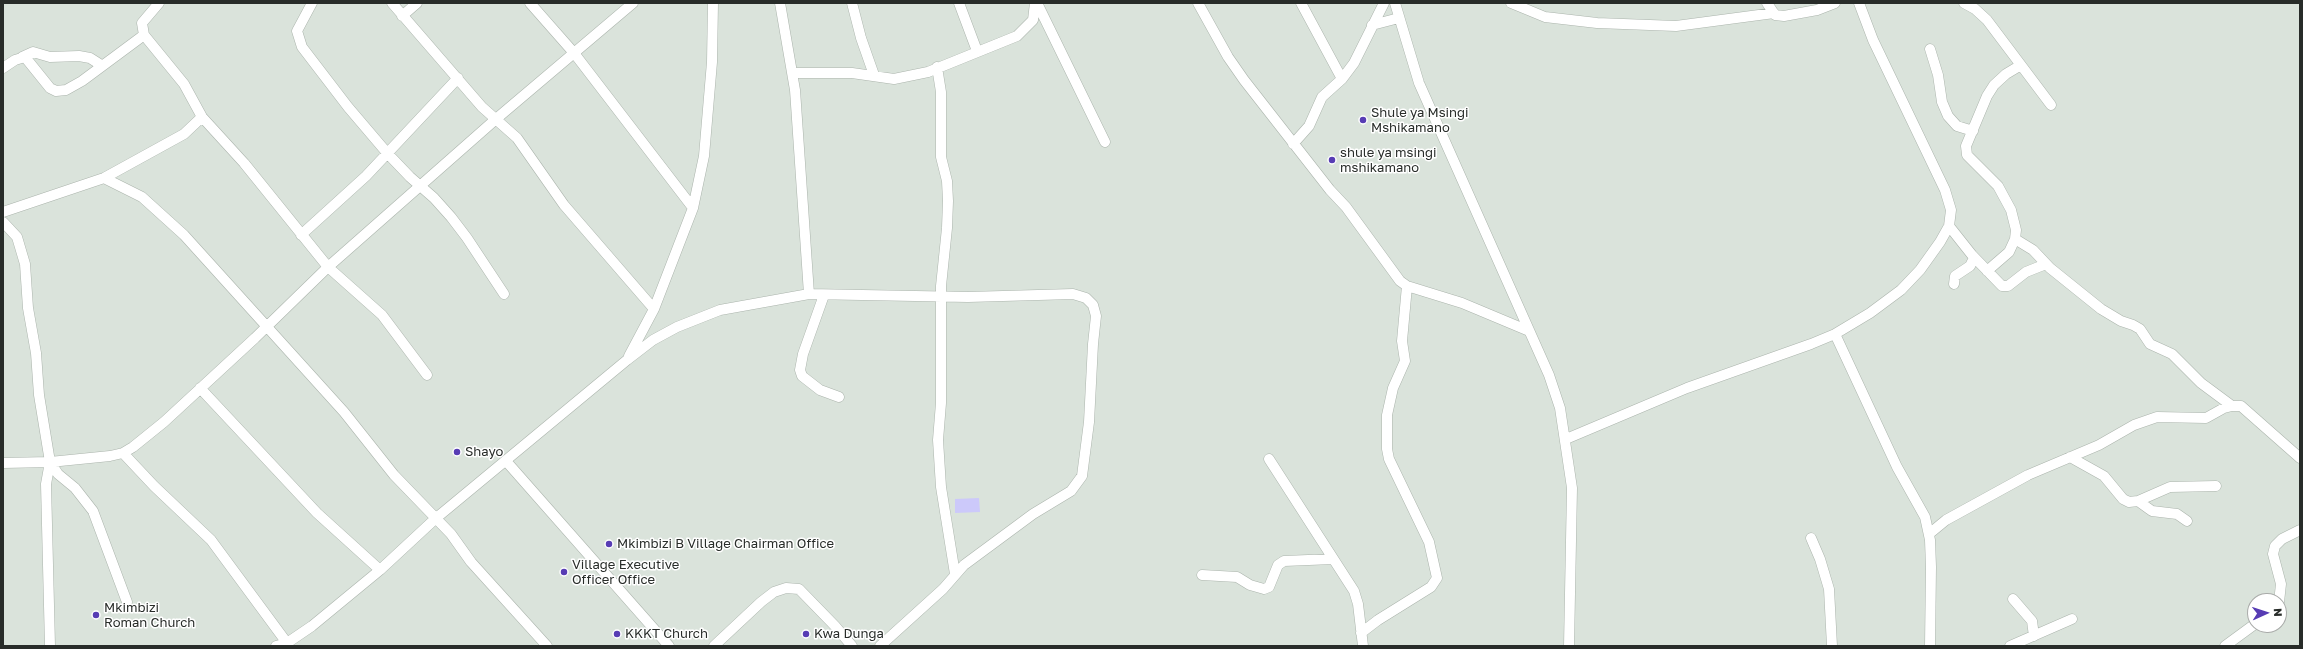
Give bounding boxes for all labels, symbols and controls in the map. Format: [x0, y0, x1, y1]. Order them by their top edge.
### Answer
place label: Shule ya Msingi Mshikamano [1371, 105, 1469, 136]
marker: Shule ya Msingi Mshikamano [1358, 115, 1368, 125]
place label: shule ya msingi mshikamano [1340, 145, 1436, 176]
marker: shule ya msingi mshikamano [1327, 155, 1337, 165]
place label: Shayo [465, 444, 503, 460]
marker: Shayo [452, 447, 462, 457]
place label: Mkimbizi B Village Chairman Office [617, 536, 834, 552]
marker: Mkimbizi B Village Chairman Office [604, 539, 614, 549]
place label: Village Executive Officer Office [572, 557, 679, 588]
marker: Village Executive Officer Office [559, 567, 569, 577]
north arrow [2247, 593, 2287, 633]
place label: Mkimbizi Roman Church [104, 600, 195, 631]
text: N [2272, 608, 2285, 617]
marker: Mkimbizi Roman Church [91, 610, 101, 620]
place label: KKKT Church [625, 626, 708, 642]
place label: Kwa Dunga [814, 626, 884, 642]
marker: KKKT Church [612, 629, 622, 639]
marker: Kwa Dunga [801, 629, 811, 639]

